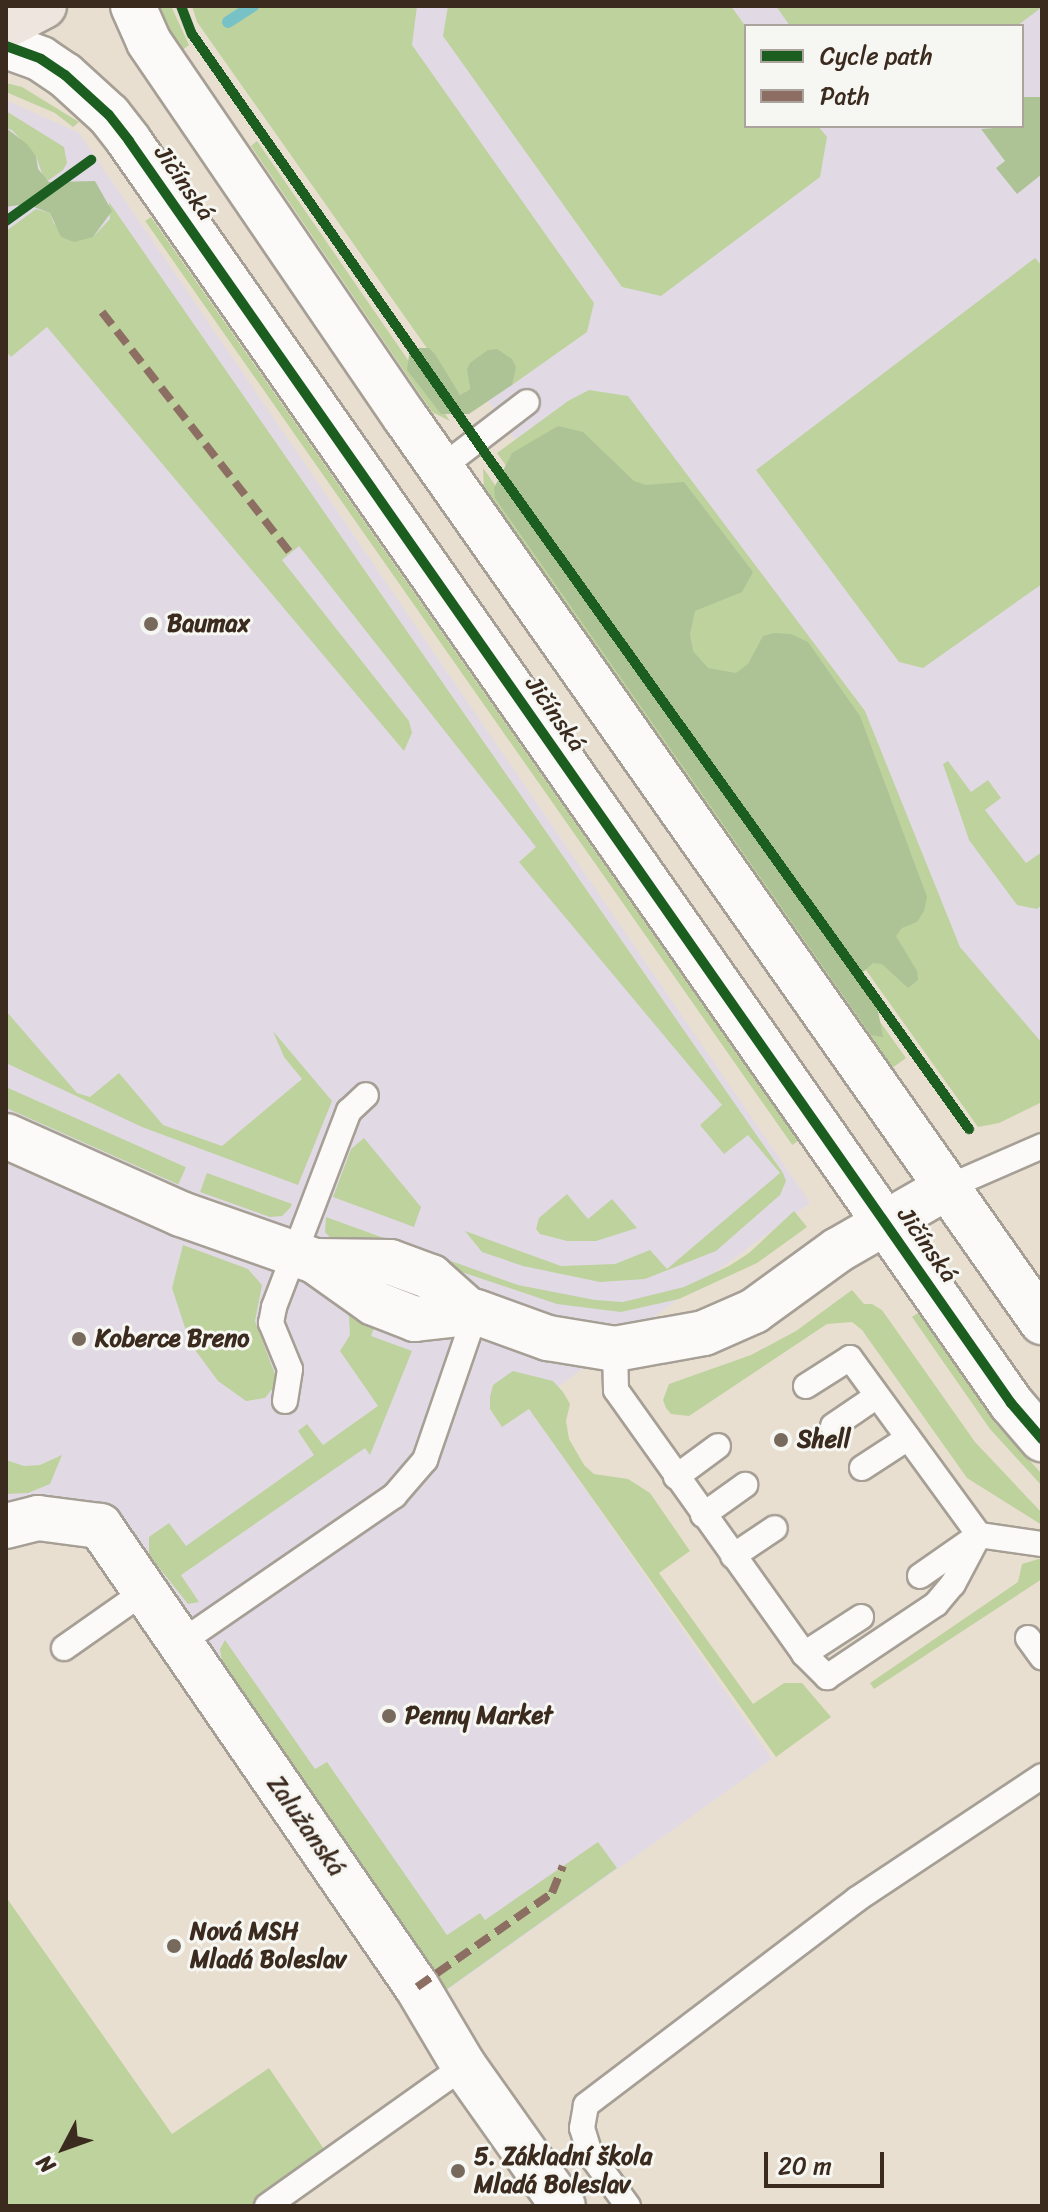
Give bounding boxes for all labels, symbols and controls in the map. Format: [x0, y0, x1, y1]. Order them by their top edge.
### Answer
legend [744, 24, 1024, 128]
text: Cycle path [820, 35, 933, 77]
text: Path [820, 75, 870, 117]
street label: Jičínská [148, 140, 220, 226]
place label: Baumax [167, 610, 250, 638]
marker: Baumax [142, 615, 160, 633]
street label: Jičínská [519, 671, 591, 757]
street label: Jičínská [891, 1202, 963, 1288]
place label: Koberce Breno [95, 1325, 249, 1353]
marker: Koberce Breno [70, 1330, 88, 1348]
place label: Shell [797, 1426, 851, 1454]
marker: Shell [772, 1431, 790, 1449]
place label: Penny Market [405, 1702, 553, 1730]
marker: Penny Market [380, 1707, 398, 1725]
street label: Zalužanská [261, 1770, 351, 1882]
place label: Nová MSH Mladá Boleslav [190, 1918, 347, 1974]
marker: Nová MSH Mladá Boleslav [165, 1937, 183, 1955]
north arrow [24, 2108, 104, 2188]
scale bar [768, 2136, 888, 2186]
place label: 5. Základní škola Mladá Boleslav [474, 2143, 652, 2199]
text: 20 m [778, 2145, 832, 2187]
text: N [26, 2146, 65, 2183]
marker: 5. Základní škola Mladá Boleslav [449, 2162, 467, 2180]

